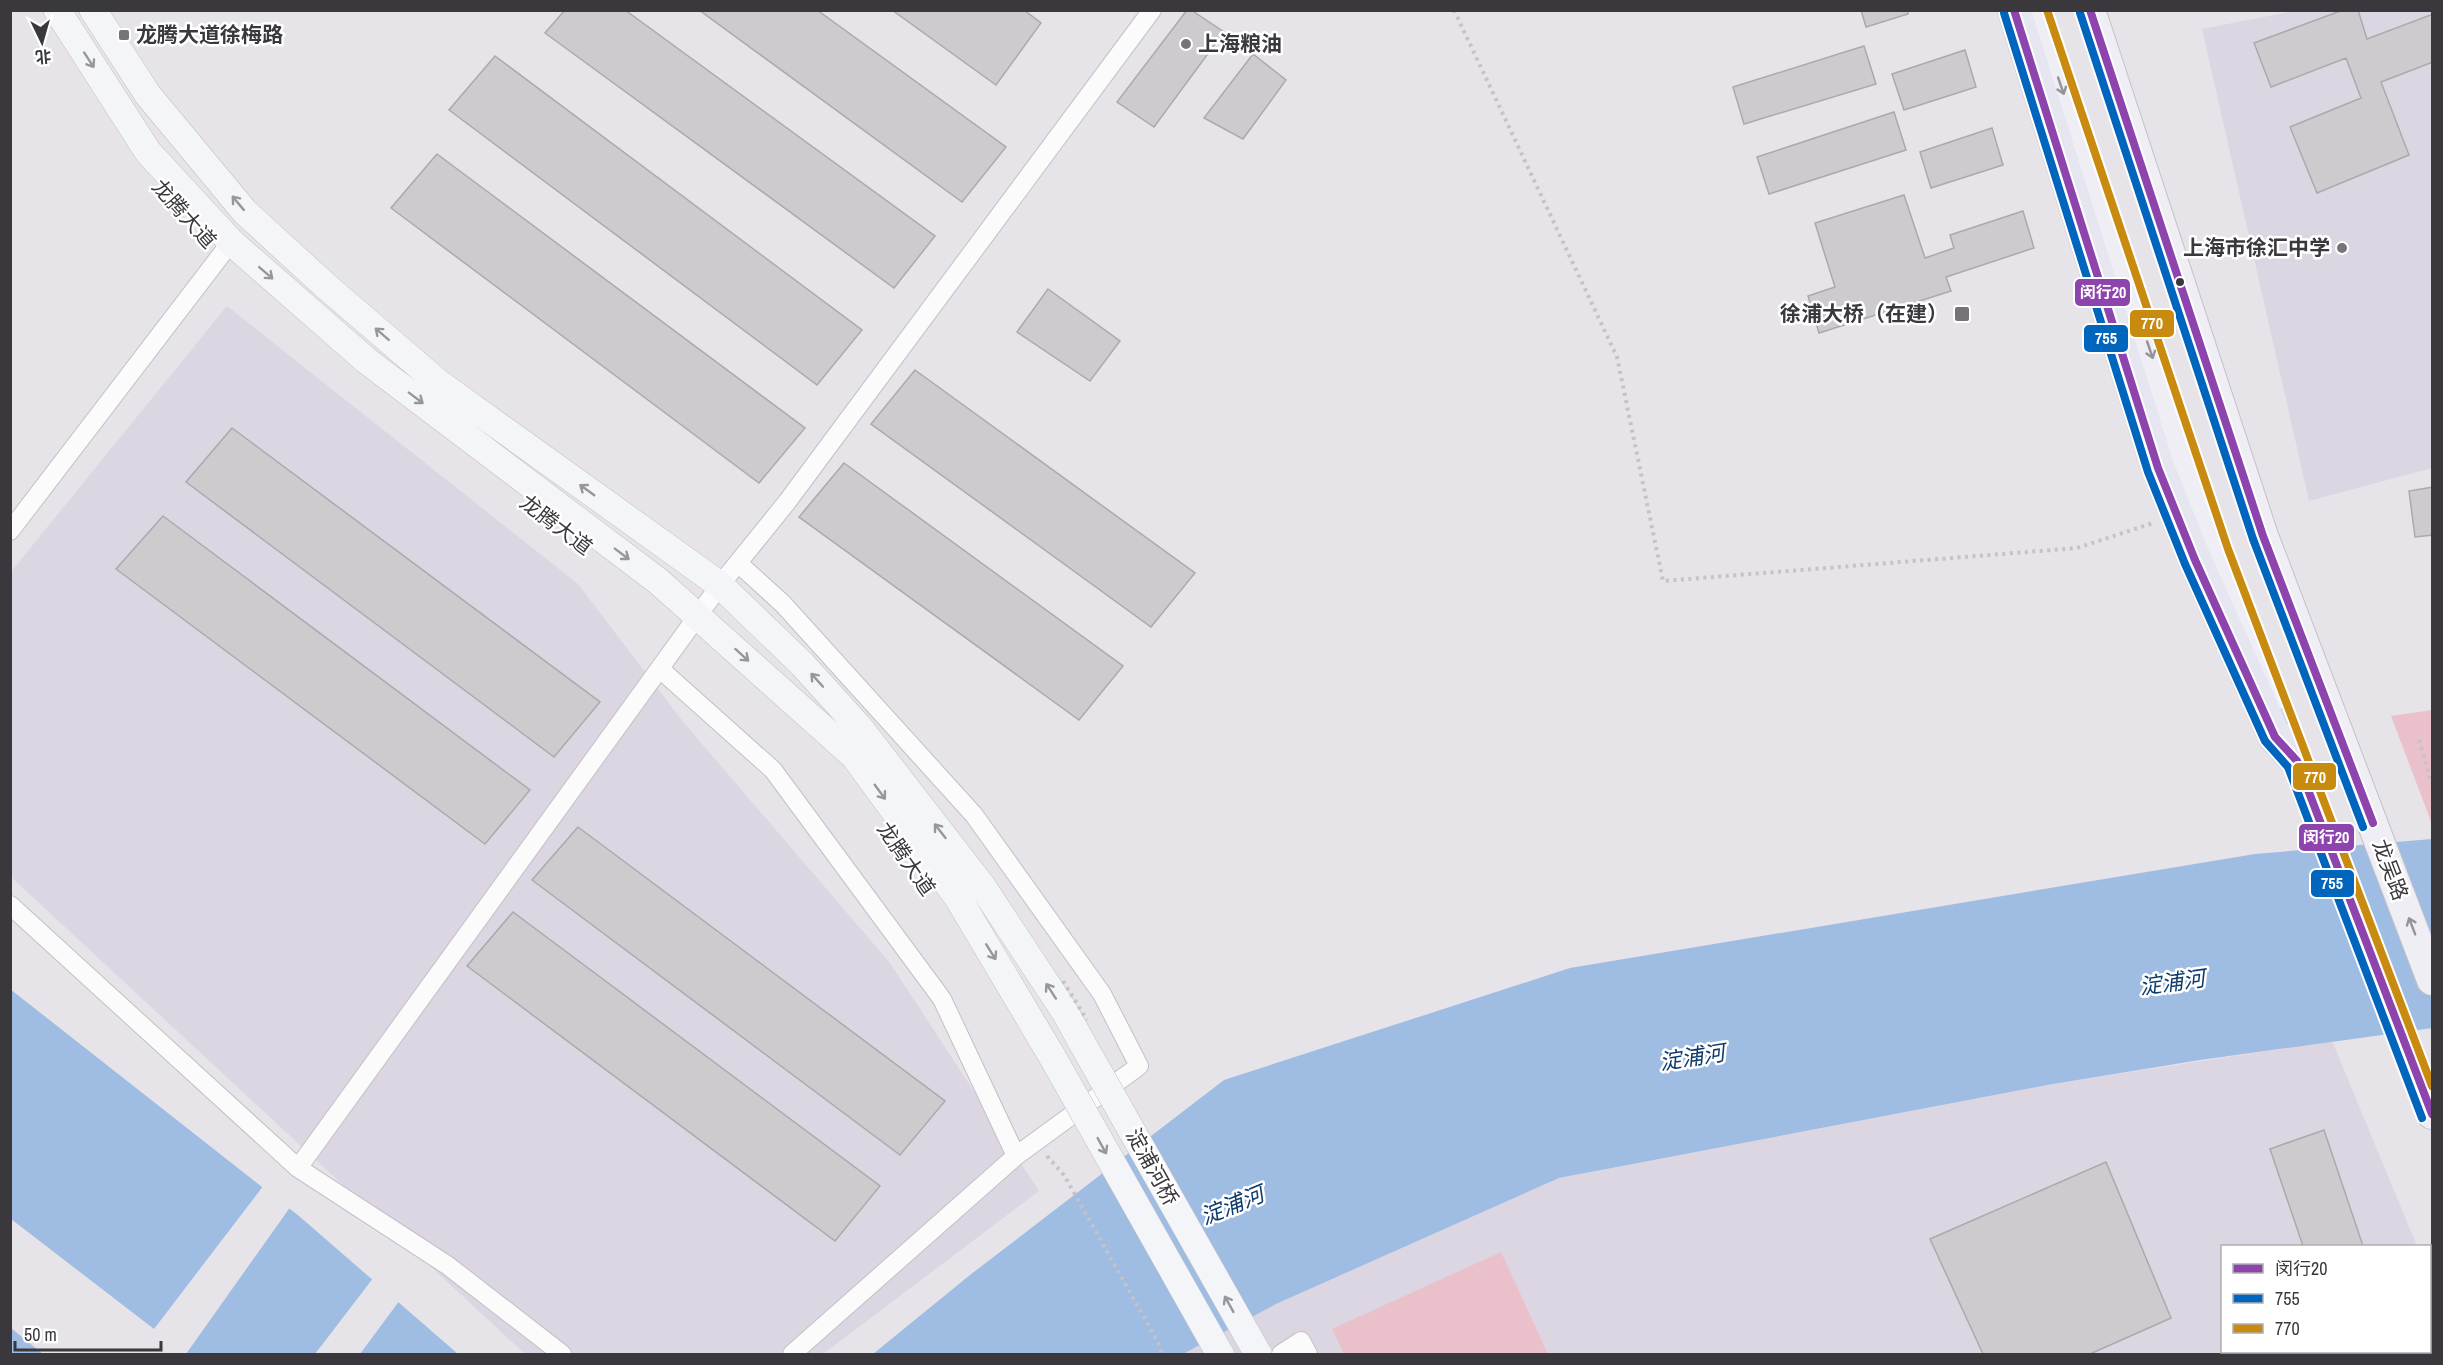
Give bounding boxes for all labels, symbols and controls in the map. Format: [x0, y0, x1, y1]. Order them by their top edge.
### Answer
north arrow [12, 12, 72, 72]
place label: 龙腾大道徐梅路 [136, 20, 283, 49]
marker: 龙腾大道徐梅路 [117, 28, 131, 42]
place label: 上海粮油 [1198, 29, 1282, 58]
marker: 上海粮油 [1179, 37, 1193, 51]
text: 北 [34, 45, 52, 69]
one-way arrow [83, 51, 95, 67]
one-way arrow [2057, 76, 2068, 95]
street label: 龙腾大道 [145, 173, 223, 255]
one-way arrow [231, 196, 245, 211]
place label: 上海市徐汇中学 [2183, 233, 2330, 262]
marker: 上海市徐汇中学 [2335, 241, 2349, 255]
one-way arrow [259, 266, 274, 280]
unlabelled marker [2174, 276, 2186, 288]
line badge: 闵行20 [2074, 278, 2131, 307]
text: 闵行20 [2080, 281, 2126, 303]
place label: 徐浦大桥（在建） [1780, 299, 1948, 328]
marker: 徐浦大桥（在建） [1953, 305, 1971, 323]
line badge: 770 [2129, 309, 2175, 338]
text: 770 [2141, 312, 2163, 334]
line badge: 755 [2083, 324, 2129, 353]
one-way arrow [375, 327, 390, 341]
text: 755 [2095, 327, 2117, 349]
one-way arrow [2145, 340, 2156, 359]
one-way arrow [407, 392, 423, 405]
one-way arrow [580, 484, 596, 496]
street label: 龙腾大道 [514, 488, 599, 561]
one-way arrow [613, 547, 629, 560]
one-way arrow [734, 648, 749, 662]
one-way arrow [809, 673, 824, 688]
line badge: 770 [2292, 762, 2337, 791]
text: 770 [2304, 766, 2326, 788]
one-way arrow [874, 783, 886, 799]
street label: 龙腾大道 [870, 816, 942, 901]
line badge: 闵行20 [2298, 823, 2355, 852]
one-way arrow [933, 824, 946, 840]
text: 闵行20 [2303, 826, 2349, 848]
street label: 龙吴路 [2366, 835, 2415, 904]
line badge: 755 [2310, 869, 2355, 898]
text: 755 [2321, 872, 2343, 894]
one-way arrow [2405, 917, 2416, 935]
one-way arrow [986, 943, 998, 960]
water label: 淀浦河 [2137, 962, 2211, 1001]
one-way arrow [1045, 983, 1057, 1000]
water label: 淀浦河 [1657, 1036, 1731, 1077]
street label: 淀浦河桥 [1119, 1123, 1185, 1211]
one-way arrow [1097, 1137, 1109, 1154]
water label: 淀浦河 [1196, 1177, 1272, 1231]
legend [2221, 1245, 2431, 1353]
text: 闵行20 [2275, 1256, 2327, 1281]
text: 755 [2275, 1286, 2300, 1311]
one-way arrow [1223, 1295, 1234, 1313]
scale bar [15, 1314, 160, 1352]
text: 770 [2275, 1316, 2300, 1341]
text: 50 m [24, 1322, 57, 1347]

